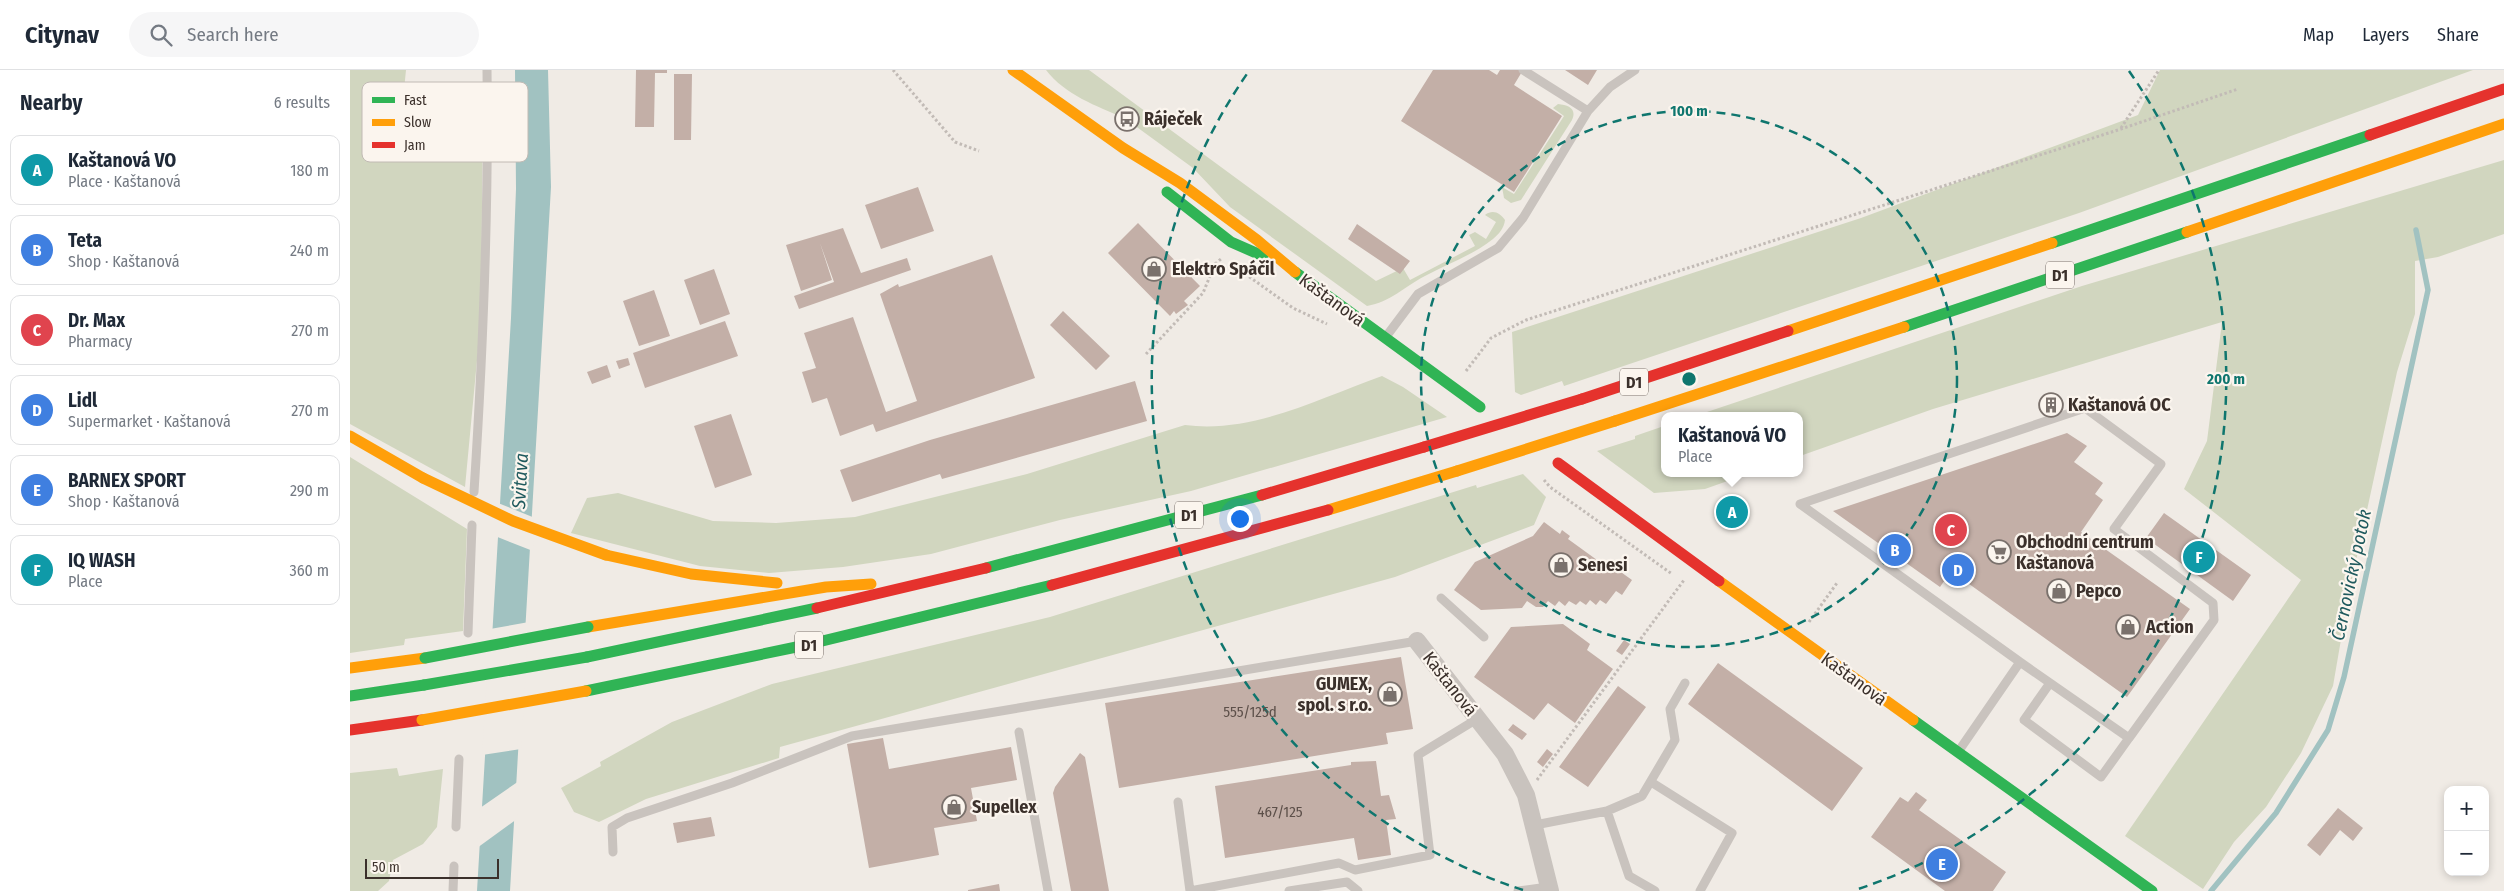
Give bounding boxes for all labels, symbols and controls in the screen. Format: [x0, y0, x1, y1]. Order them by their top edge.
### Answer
search box [129, 12, 479, 57]
text: Citynav [25, 21, 99, 49]
icon: search [147, 21, 175, 49]
text: Search here [187, 23, 279, 46]
text: Map [2303, 24, 2334, 46]
text: Layers [2362, 24, 2409, 46]
text: Share [2437, 24, 2479, 46]
legend [362, 82, 528, 162]
text: Nearby [20, 90, 82, 116]
text: Fast [404, 92, 427, 109]
text: 6 results [274, 93, 330, 112]
text: 100 m [1670, 102, 1708, 120]
bus stop icon: Ráječek [1114, 106, 1140, 132]
place label: Ráječek [1144, 108, 1203, 130]
text: Slow [404, 114, 431, 131]
text: Jam [404, 137, 425, 154]
text: Kaštanová VO [68, 149, 176, 172]
text: A [33, 161, 41, 180]
text: 180 m [290, 161, 329, 180]
text: Place · Kaštanová [68, 172, 181, 191]
text: Teta [68, 229, 102, 252]
text: B [33, 241, 41, 260]
text: 240 m [290, 241, 329, 260]
text: Shop · Kaštanová [68, 252, 180, 271]
shop icon: Elektro Spáčil [1141, 256, 1167, 282]
place label: Elektro Spáčil [1172, 258, 1275, 280]
road number: D1 [2046, 262, 2074, 288]
street label: Kaštanová [1295, 269, 1369, 331]
text: Dr. Max [68, 309, 125, 332]
text: C [33, 321, 41, 340]
text: 270 m [291, 321, 329, 340]
text: Pharmacy [68, 332, 132, 351]
road number: D1 [1620, 368, 1648, 396]
centre of rings [1680, 370, 1698, 388]
text: 200 m [2206, 370, 2245, 388]
text: Lidl [68, 389, 97, 412]
building icon: Kaštanová OC [2038, 392, 2064, 418]
place label: Kaštanová OC [2068, 394, 2171, 416]
text: D [32, 401, 42, 420]
text: 270 m [291, 401, 329, 420]
text: Supermarket · Kaštanová [68, 412, 231, 431]
popup [1661, 412, 1803, 477]
text: Kaštanová VO [1678, 424, 1786, 447]
text: Place [1678, 447, 1713, 466]
water label: Svitava [507, 452, 533, 511]
text: BARNEX SPORT [68, 469, 186, 492]
text: E [33, 481, 41, 500]
text: 290 m [290, 481, 329, 500]
text: Shop · Kaštanová [68, 492, 180, 511]
pin: A [1716, 493, 1748, 531]
road number: D1 [1175, 502, 1203, 528]
your location [1227, 506, 1253, 532]
water label: Černovický potok [2326, 507, 2376, 643]
pin: C [1935, 511, 1967, 549]
pin: B [1879, 531, 1911, 569]
place label: Obchodní centrum Kaštanová [2016, 531, 2154, 574]
pin: F [2183, 538, 2215, 576]
supermarket icon: Obchodní centrum Kaštanová [1986, 539, 2012, 565]
text: IQ WASH [68, 549, 135, 572]
pin: D [1942, 551, 1974, 589]
shop icon: Senesi [1548, 552, 1574, 578]
place label: Senesi [1578, 554, 1628, 576]
text: F [33, 561, 41, 580]
text: 360 m [289, 561, 329, 580]
text: Place [68, 572, 103, 591]
shop icon: Pepco [2046, 578, 2072, 604]
place label: Pepco [2076, 580, 2122, 602]
shop icon: Action [2115, 614, 2141, 640]
place label: Action [2145, 616, 2194, 638]
road number: D1 [795, 632, 823, 658]
street label: Kaštanová [1418, 647, 1482, 721]
street label: Kaštanová [1817, 648, 1891, 710]
place label: GUMEX, spol. s r.o. [1298, 673, 1372, 716]
shop icon: GUMEX, spol. s r.o. [1377, 681, 1403, 707]
house number: 555/125d [1223, 703, 1277, 721]
map controls [2444, 786, 2489, 876]
button: + [2444, 786, 2489, 831]
shop icon: Supellex [941, 794, 967, 820]
place label: Supellex [972, 796, 1037, 818]
house number: 467/125 [1257, 803, 1303, 821]
button: − [2444, 831, 2489, 876]
pin: E [1926, 845, 1958, 883]
scale bar [365, 856, 499, 879]
text: 50 m [372, 859, 400, 876]

